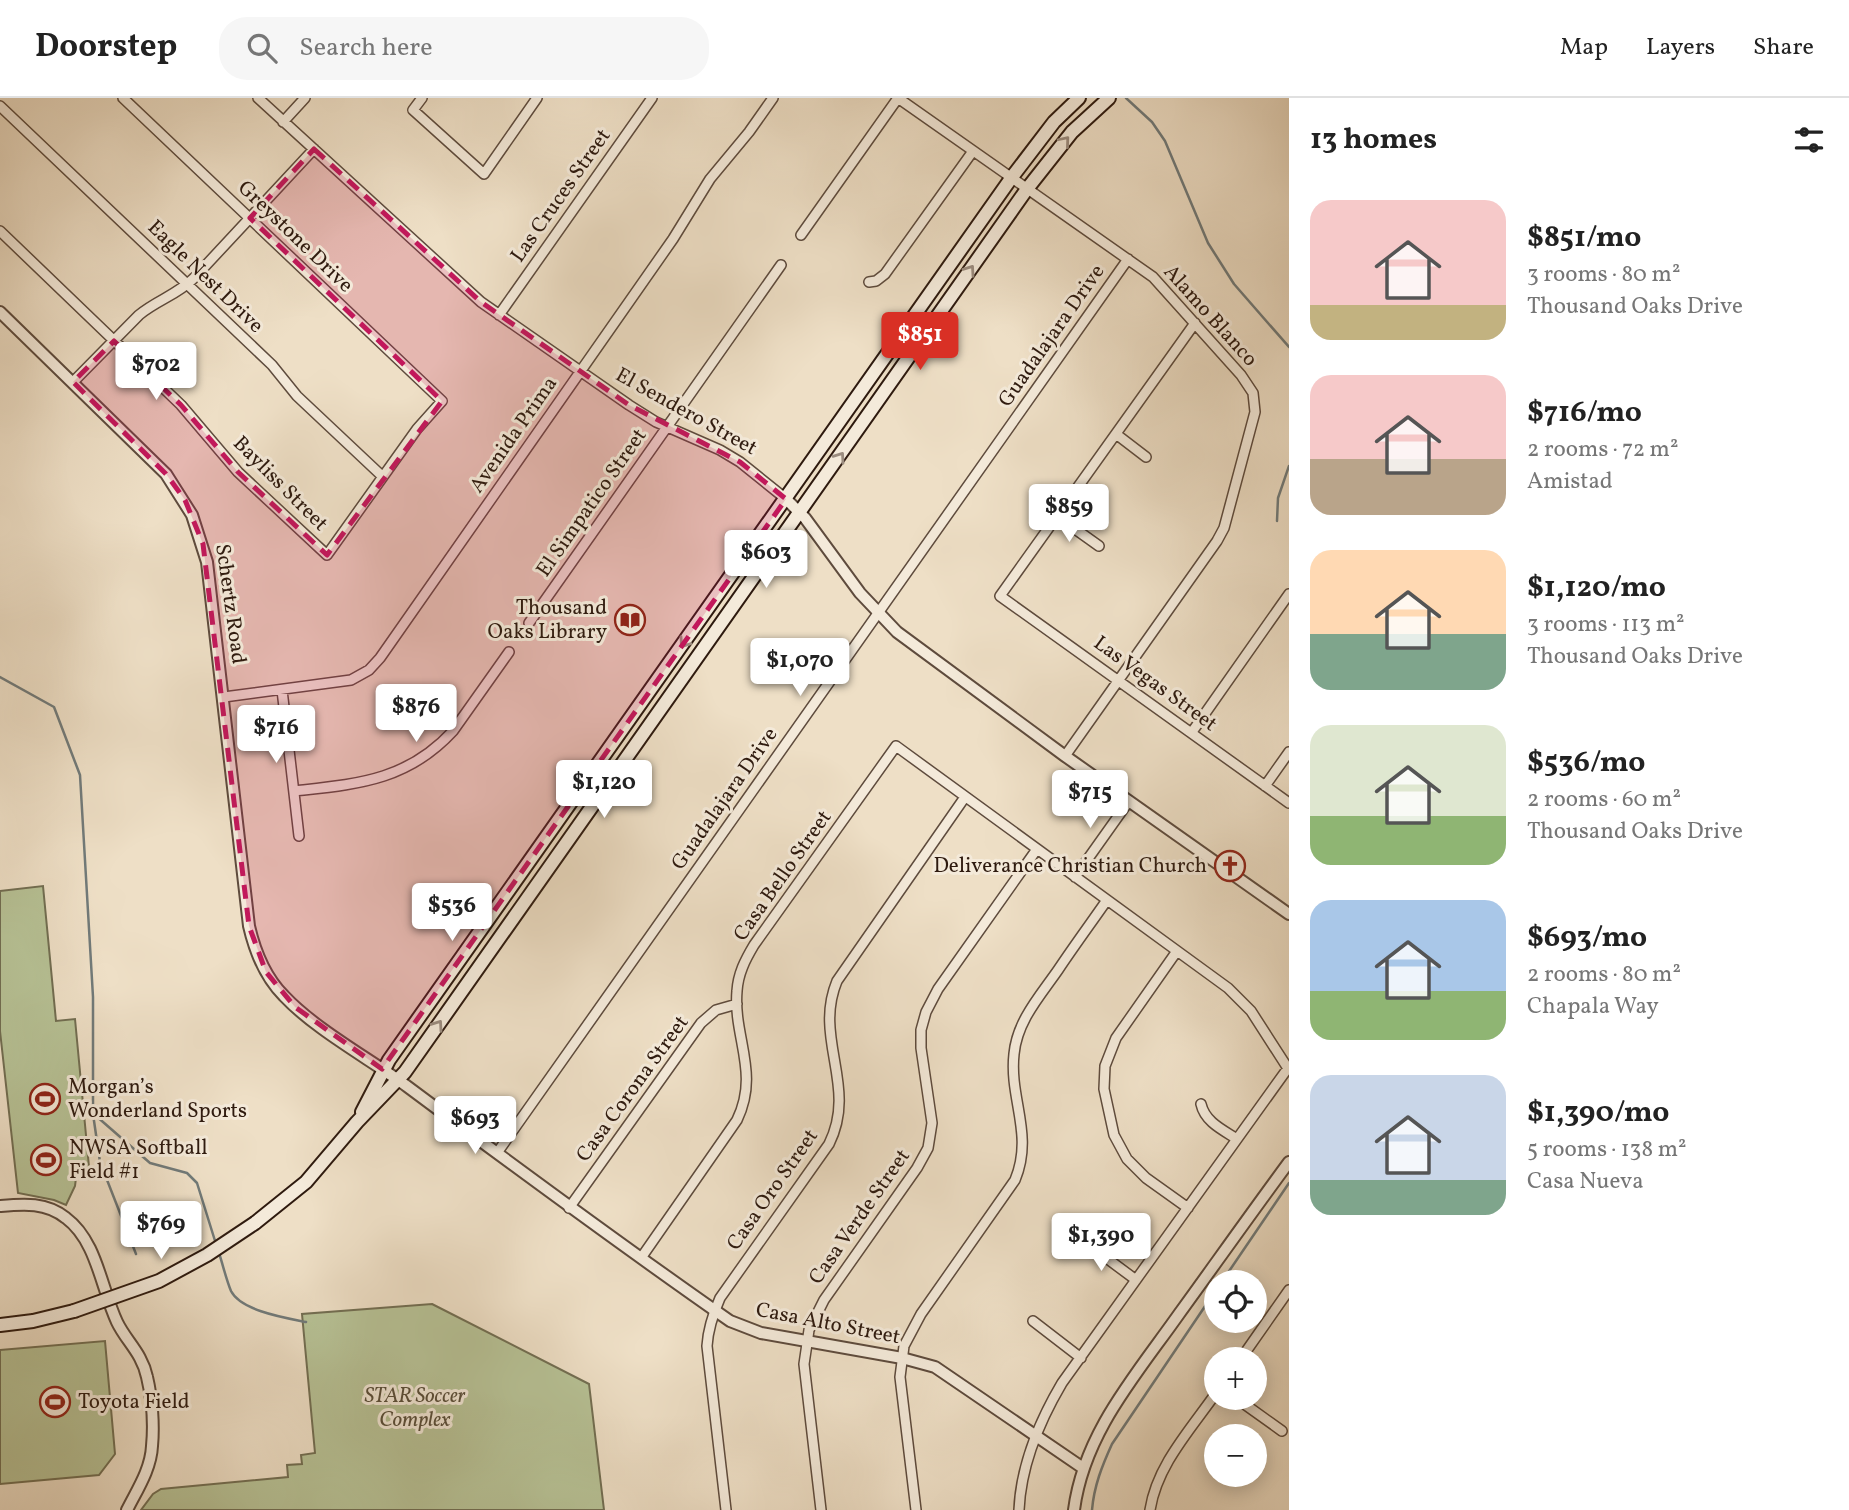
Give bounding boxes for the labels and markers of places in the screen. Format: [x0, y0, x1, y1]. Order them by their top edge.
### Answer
pin: $851 [879, 313, 961, 372]
pin: $702 [115, 342, 197, 402]
pin: $859 [1028, 484, 1110, 544]
pin: $603 [725, 531, 807, 590]
place label: Thousand Oaks Library [488, 594, 608, 647]
library icon: Thousand Oaks Library [613, 603, 647, 637]
pin: $1,070 [743, 638, 857, 698]
pin: $876 [375, 684, 457, 744]
pin: $716 [235, 706, 317, 765]
pin: $1,120 [547, 760, 661, 820]
pin: $715 [1049, 770, 1131, 830]
church icon: Deliverance Christian Church [1213, 849, 1247, 883]
place label: Deliverance Christian Church [933, 852, 1207, 881]
pin: $536 [411, 884, 493, 943]
place label: Morgan’s Wonderland Sports [68, 1073, 247, 1126]
sports icon: Morgan’s Wonderland Sports [28, 1082, 62, 1116]
pin: $693 [434, 1096, 516, 1156]
place label: NWSA Softball Field #1 [69, 1134, 208, 1187]
sports icon: NWSA Softball Field #1 [29, 1143, 63, 1177]
pin: $769 [120, 1202, 202, 1261]
pin: $1,390 [1044, 1214, 1158, 1273]
sports icon: Toyota Field [38, 1385, 72, 1419]
place label: Toyota Field [78, 1388, 190, 1417]

